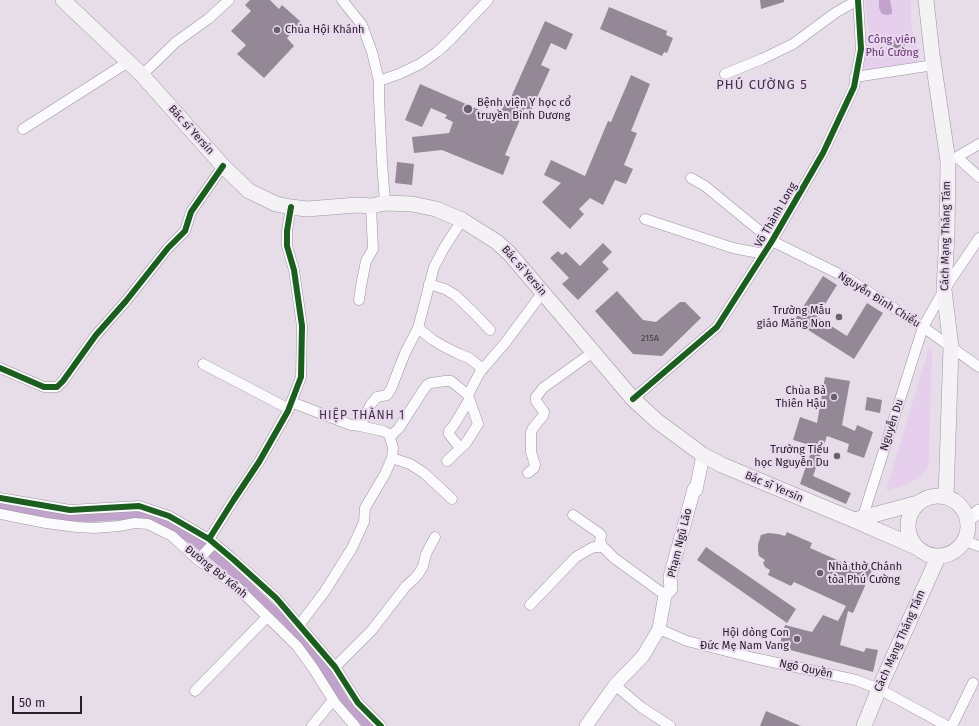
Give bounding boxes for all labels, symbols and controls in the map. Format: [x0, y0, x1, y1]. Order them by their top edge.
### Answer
place label: Chùa Hội Khánh [285, 23, 365, 37]
marker: Chùa Hội Khánh [272, 25, 282, 35]
park label: Công viên Phú Cường [865, 33, 919, 59]
district label: PHÚ CƯỜNG 5 [716, 77, 808, 93]
place label: Bệnh viện Y học cổ truyền Bình Dương [477, 96, 571, 122]
street label: Bác sĩ Yersin [165, 102, 217, 158]
marker: Bệnh viện Y học cổ truyền Bình Dương [462, 103, 474, 115]
street label: Võ Thành Long [752, 180, 800, 250]
street label: Cách Mạng Tháng Tám [938, 181, 954, 291]
street label: Bác sĩ Yersin [499, 243, 549, 299]
street label: Nguyễn Đình Chiểu [835, 269, 923, 331]
place label: Trường Mẫu giáo Măng Non [757, 304, 831, 330]
marker: Trường Mẫu giáo Măng Non [834, 312, 844, 322]
house number: 215A [641, 333, 659, 343]
place label: Chùa Bà Thiên Hậu [776, 384, 826, 410]
marker: Chùa Bà Thiên Hậu [829, 392, 839, 402]
street label: Nguyễn Du [877, 397, 907, 453]
district label: HIỆP THÀNH 1 [319, 409, 405, 423]
place label: Trường Tiểu học Nguyễn Du [754, 443, 829, 469]
marker: Trường Tiểu học Nguyễn Du [832, 451, 842, 461]
street label: Bác sĩ Yersin [743, 469, 805, 505]
street label: Phạm Ngũ Lão [665, 507, 695, 579]
street label: Đường Bờ Kênh [182, 543, 250, 601]
place label: Nhà thờ Chánh tòa Phú Cường [828, 560, 902, 586]
marker: Nhà thờ Chánh tòa Phú Cường [815, 568, 825, 578]
street label: Cách Mạng Tháng Tám [872, 588, 928, 694]
place label: Hội dòng Con Đức Mẹ Nam Vang [700, 626, 789, 652]
marker: Hội dòng Con Đức Mẹ Nam Vang [792, 634, 802, 644]
street label: Ngô Quyền [778, 657, 834, 681]
scale bar [14, 688, 84, 714]
text: 50 m [19, 696, 45, 710]

